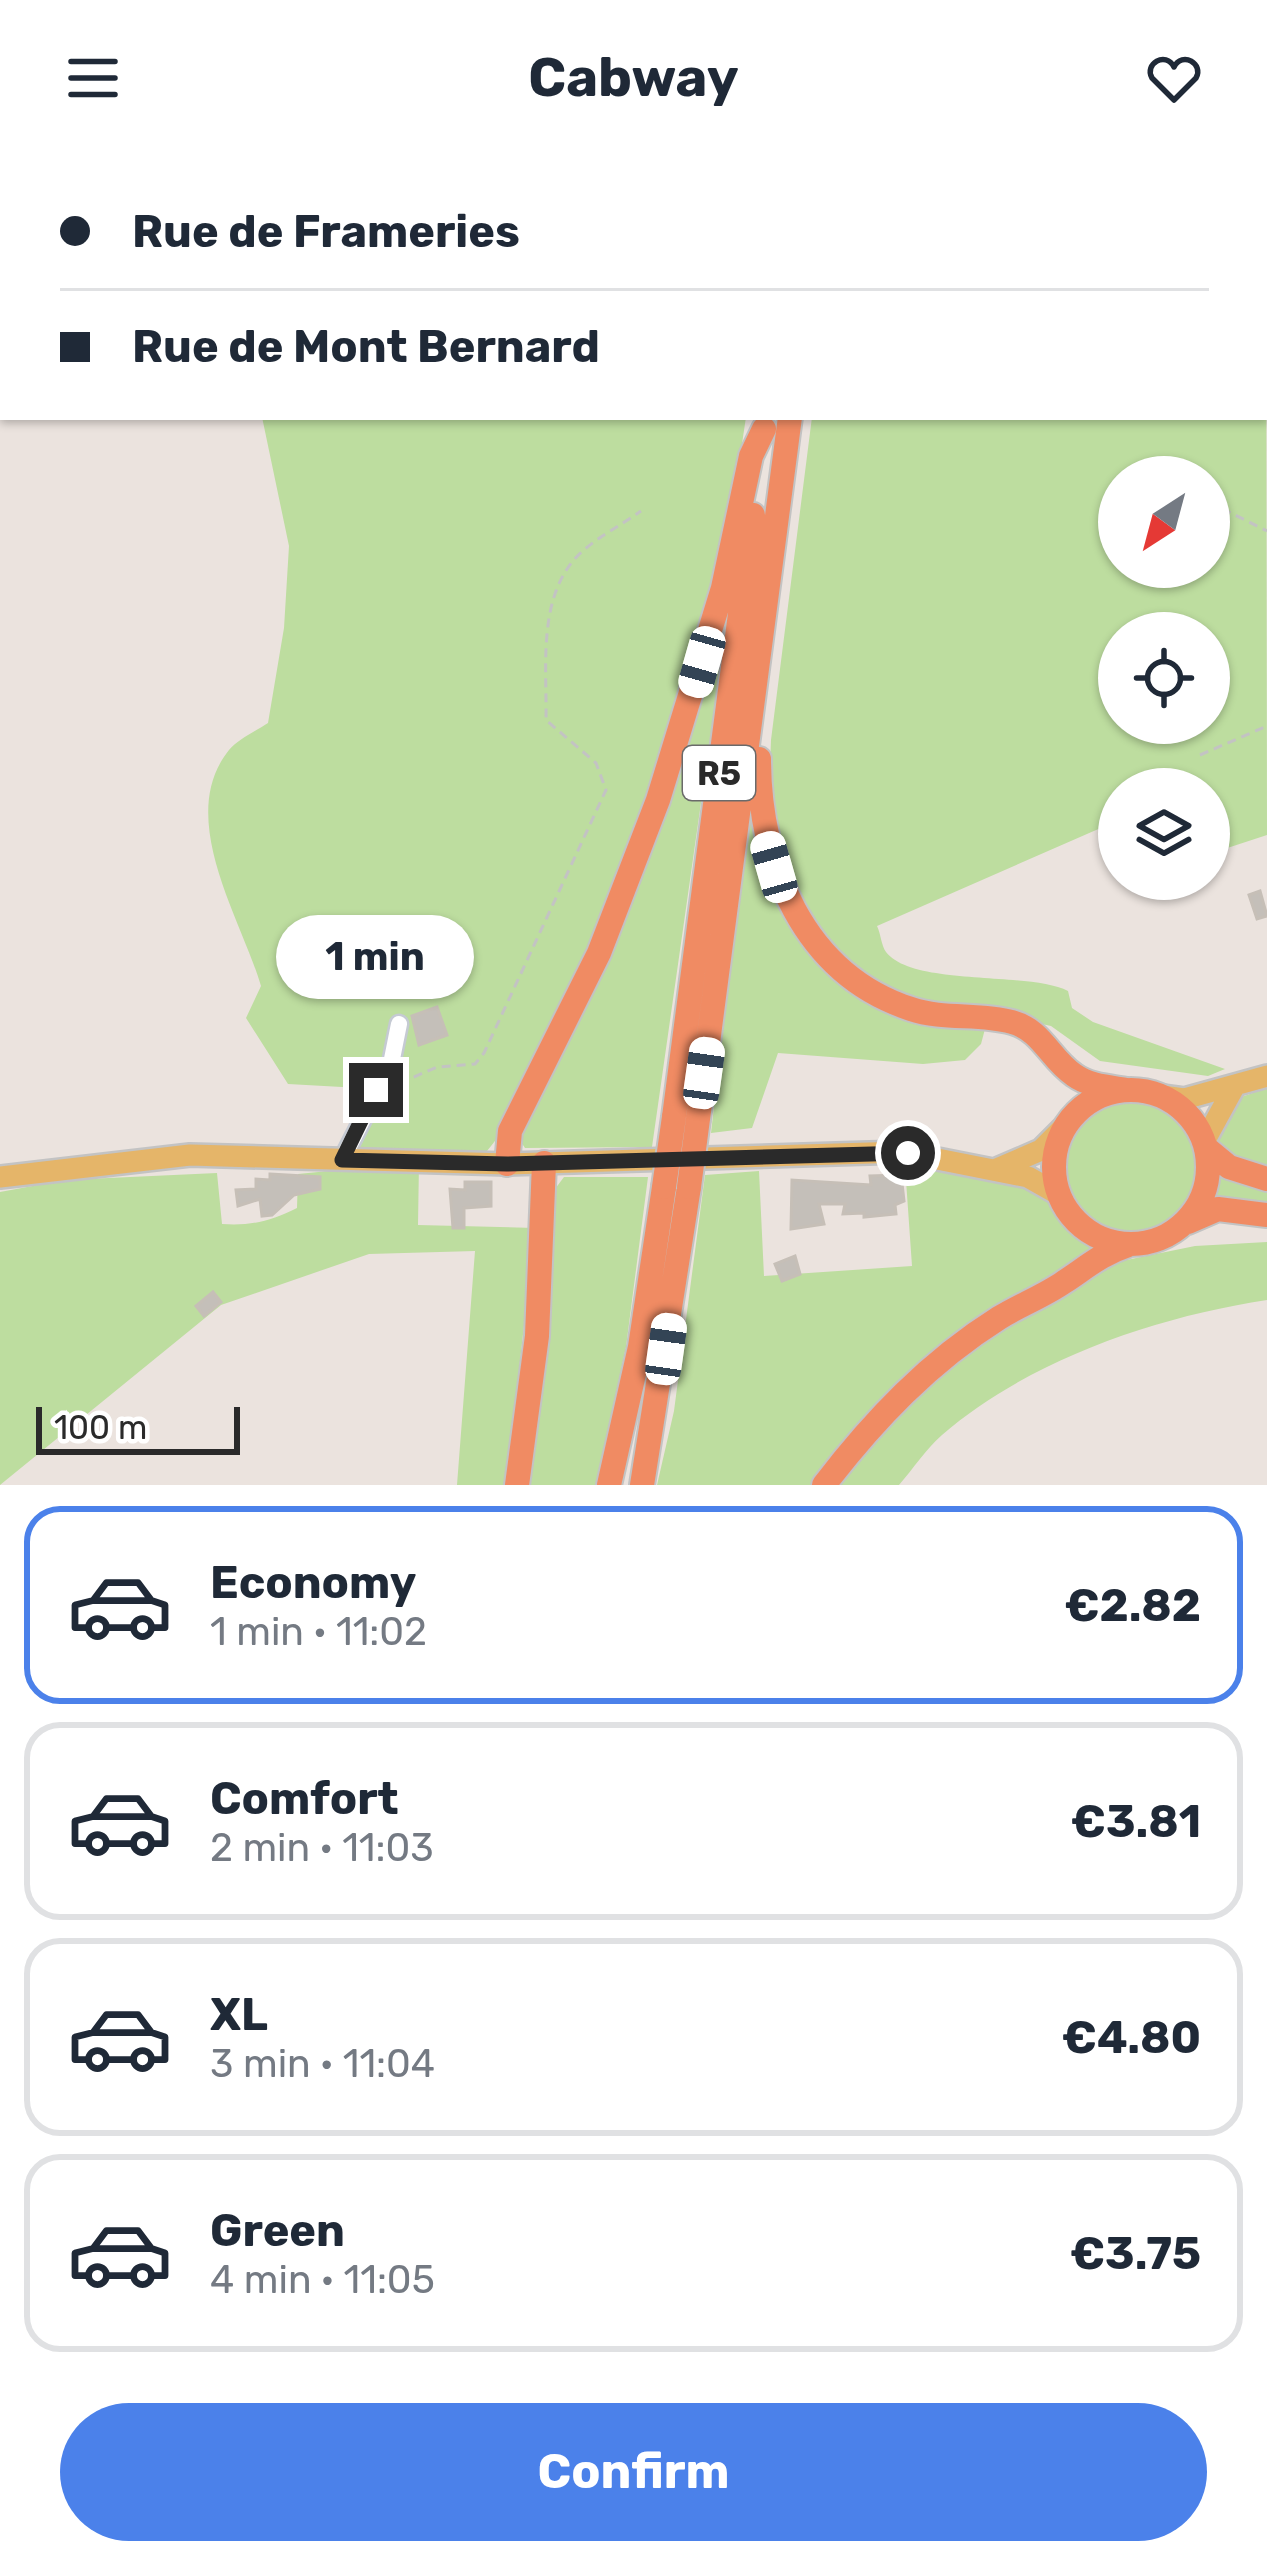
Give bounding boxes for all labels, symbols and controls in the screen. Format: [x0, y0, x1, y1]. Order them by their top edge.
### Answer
icon: menu [60, 45, 126, 111]
icon: heart [1141, 45, 1207, 111]
text: Cabway [528, 46, 739, 110]
text: Rue de Frameries [132, 205, 520, 258]
text: Rue de Mont Bernard [132, 320, 600, 373]
north arrow [1098, 456, 1230, 588]
map controls [1098, 456, 1230, 900]
button: locate [1098, 612, 1230, 744]
car [675, 622, 729, 702]
road number: R5 [683, 746, 755, 800]
button: layers [1098, 768, 1230, 900]
car [747, 827, 801, 907]
callout: 1 min [277, 916, 475, 1000]
text: 1 min [325, 934, 425, 980]
car [681, 1035, 727, 1111]
route end [349, 1063, 403, 1117]
route start [881, 1126, 935, 1180]
car [643, 1311, 689, 1387]
scale bar [36, 1401, 240, 1454]
text: 100 m [54, 1408, 147, 1447]
icon: car [66, 1551, 174, 1659]
text: Economy [210, 1556, 416, 1609]
text: €2.82 [1064, 1579, 1201, 1632]
text: 1 min · 11:02 [210, 1609, 427, 1655]
icon: car [66, 1767, 174, 1875]
text: Comfort [210, 1772, 399, 1825]
text: €3.81 [1071, 1795, 1201, 1848]
text: 2 min · 11:03 [210, 1825, 434, 1871]
icon: car [66, 1983, 174, 2091]
text: XL [210, 1988, 268, 2041]
text: €4.80 [1062, 2011, 1201, 2064]
text: 3 min · 11:04 [210, 2041, 435, 2087]
icon: car [66, 2199, 174, 2307]
text: Green [210, 2204, 345, 2257]
text: €3.75 [1070, 2227, 1201, 2280]
text: 4 min · 11:05 [210, 2257, 435, 2303]
button: Confirm [60, 2403, 1207, 2541]

